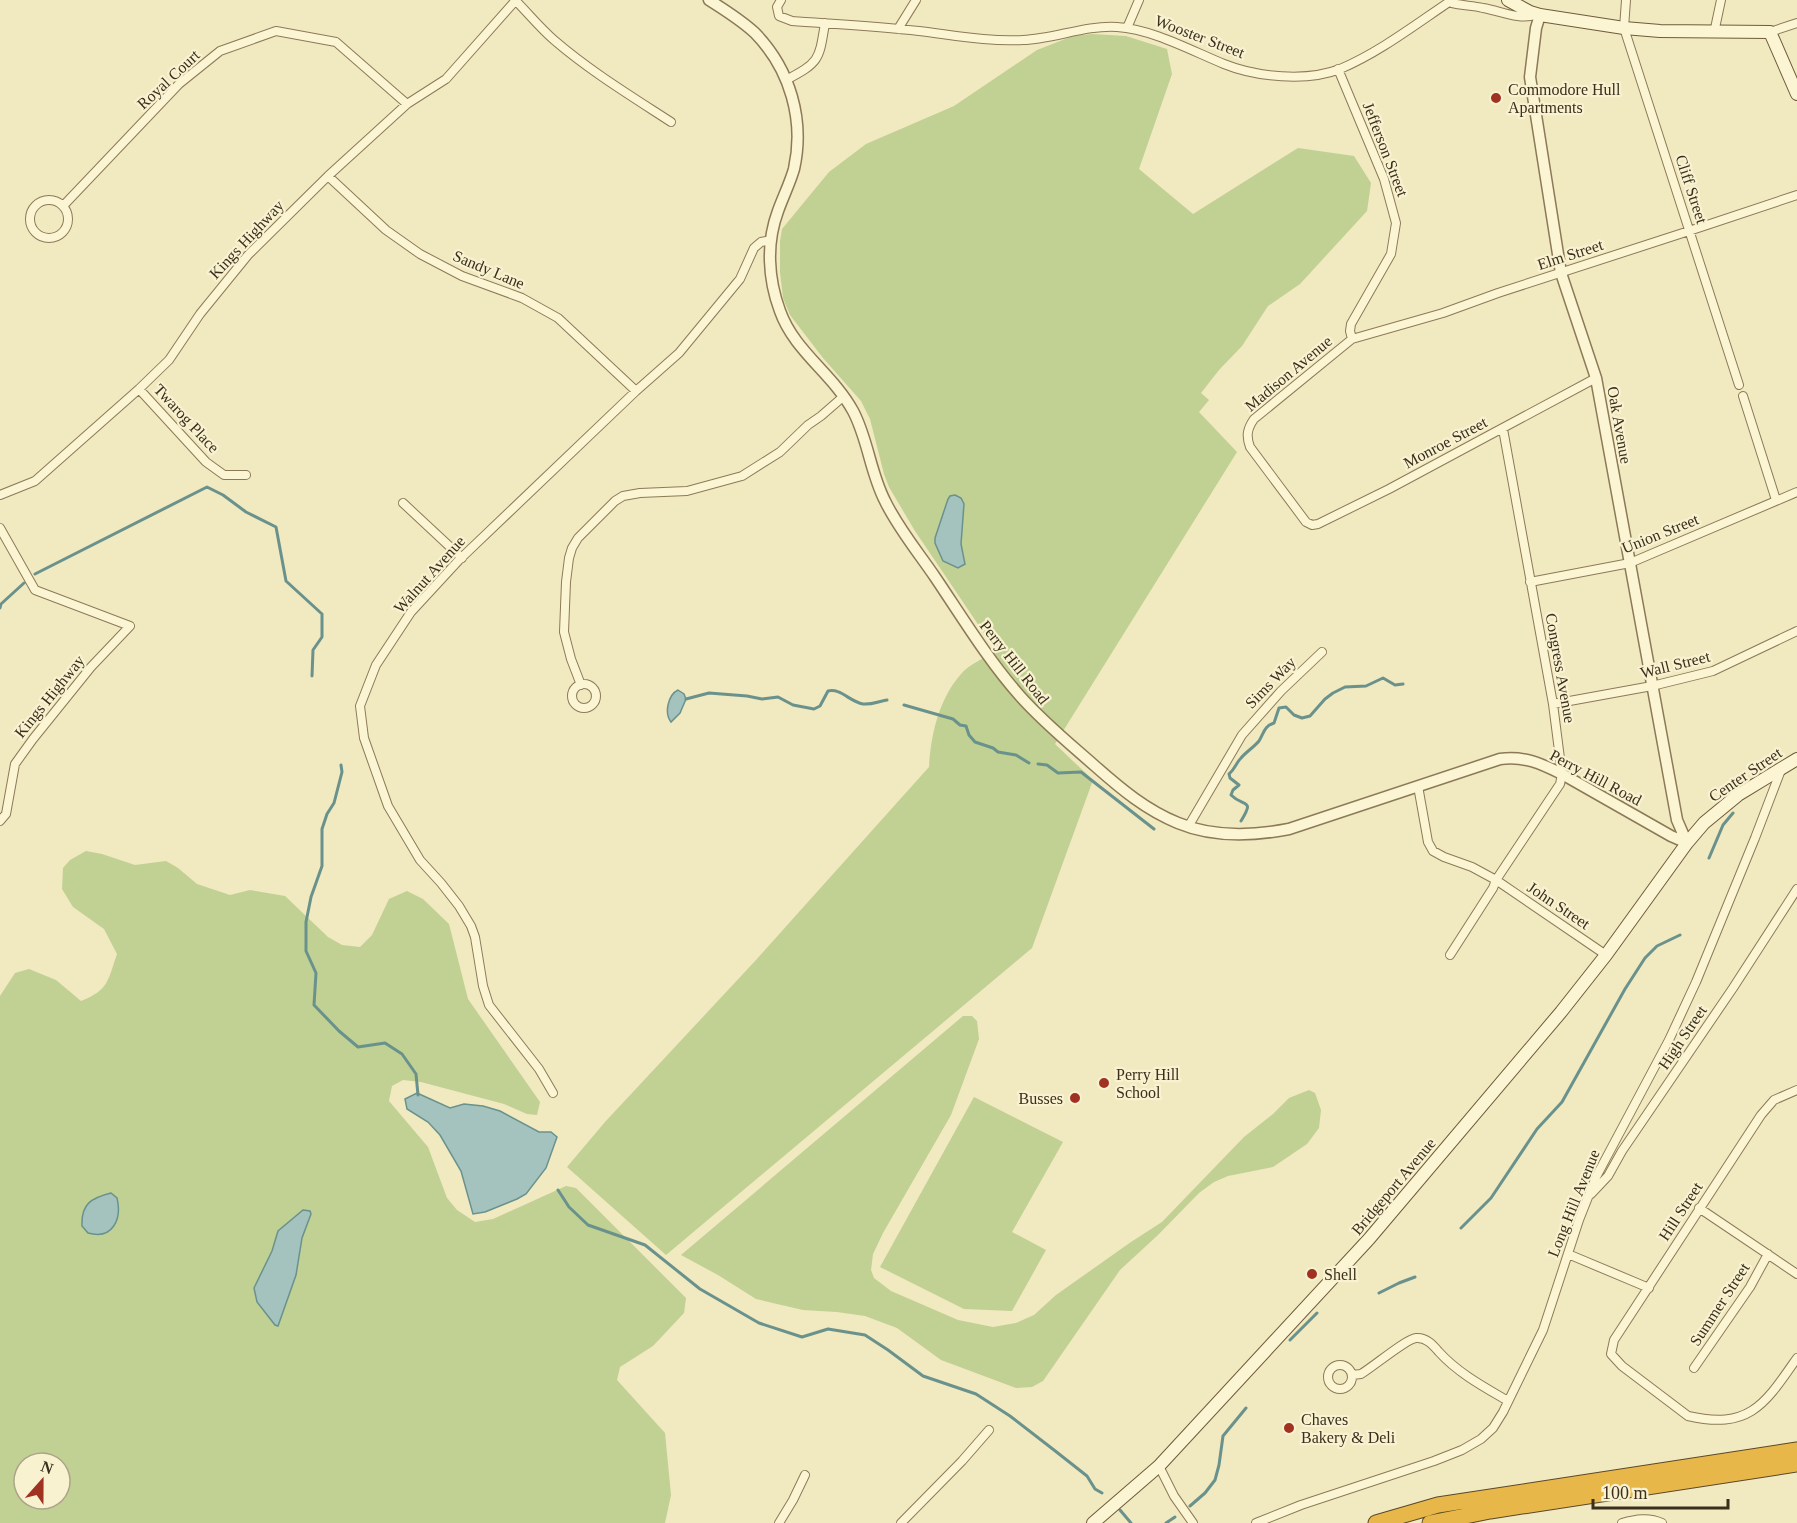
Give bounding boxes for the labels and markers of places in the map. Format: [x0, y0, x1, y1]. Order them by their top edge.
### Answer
place label: Commodore Hull Apartments [1508, 81, 1621, 117]
marker: Commodore Hull Apartments [1489, 91, 1503, 105]
place label: Perry Hill School [1116, 1066, 1180, 1101]
marker: Perry Hill School [1097, 1076, 1111, 1090]
place label: Busses [1019, 1090, 1063, 1107]
marker: Busses [1068, 1091, 1082, 1105]
place label: Shell [1324, 1266, 1357, 1283]
marker: Shell [1305, 1267, 1319, 1281]
place label: Chaves Bakery & Deli [1301, 1411, 1396, 1447]
marker: Chaves Bakery & Deli [1282, 1421, 1296, 1435]

